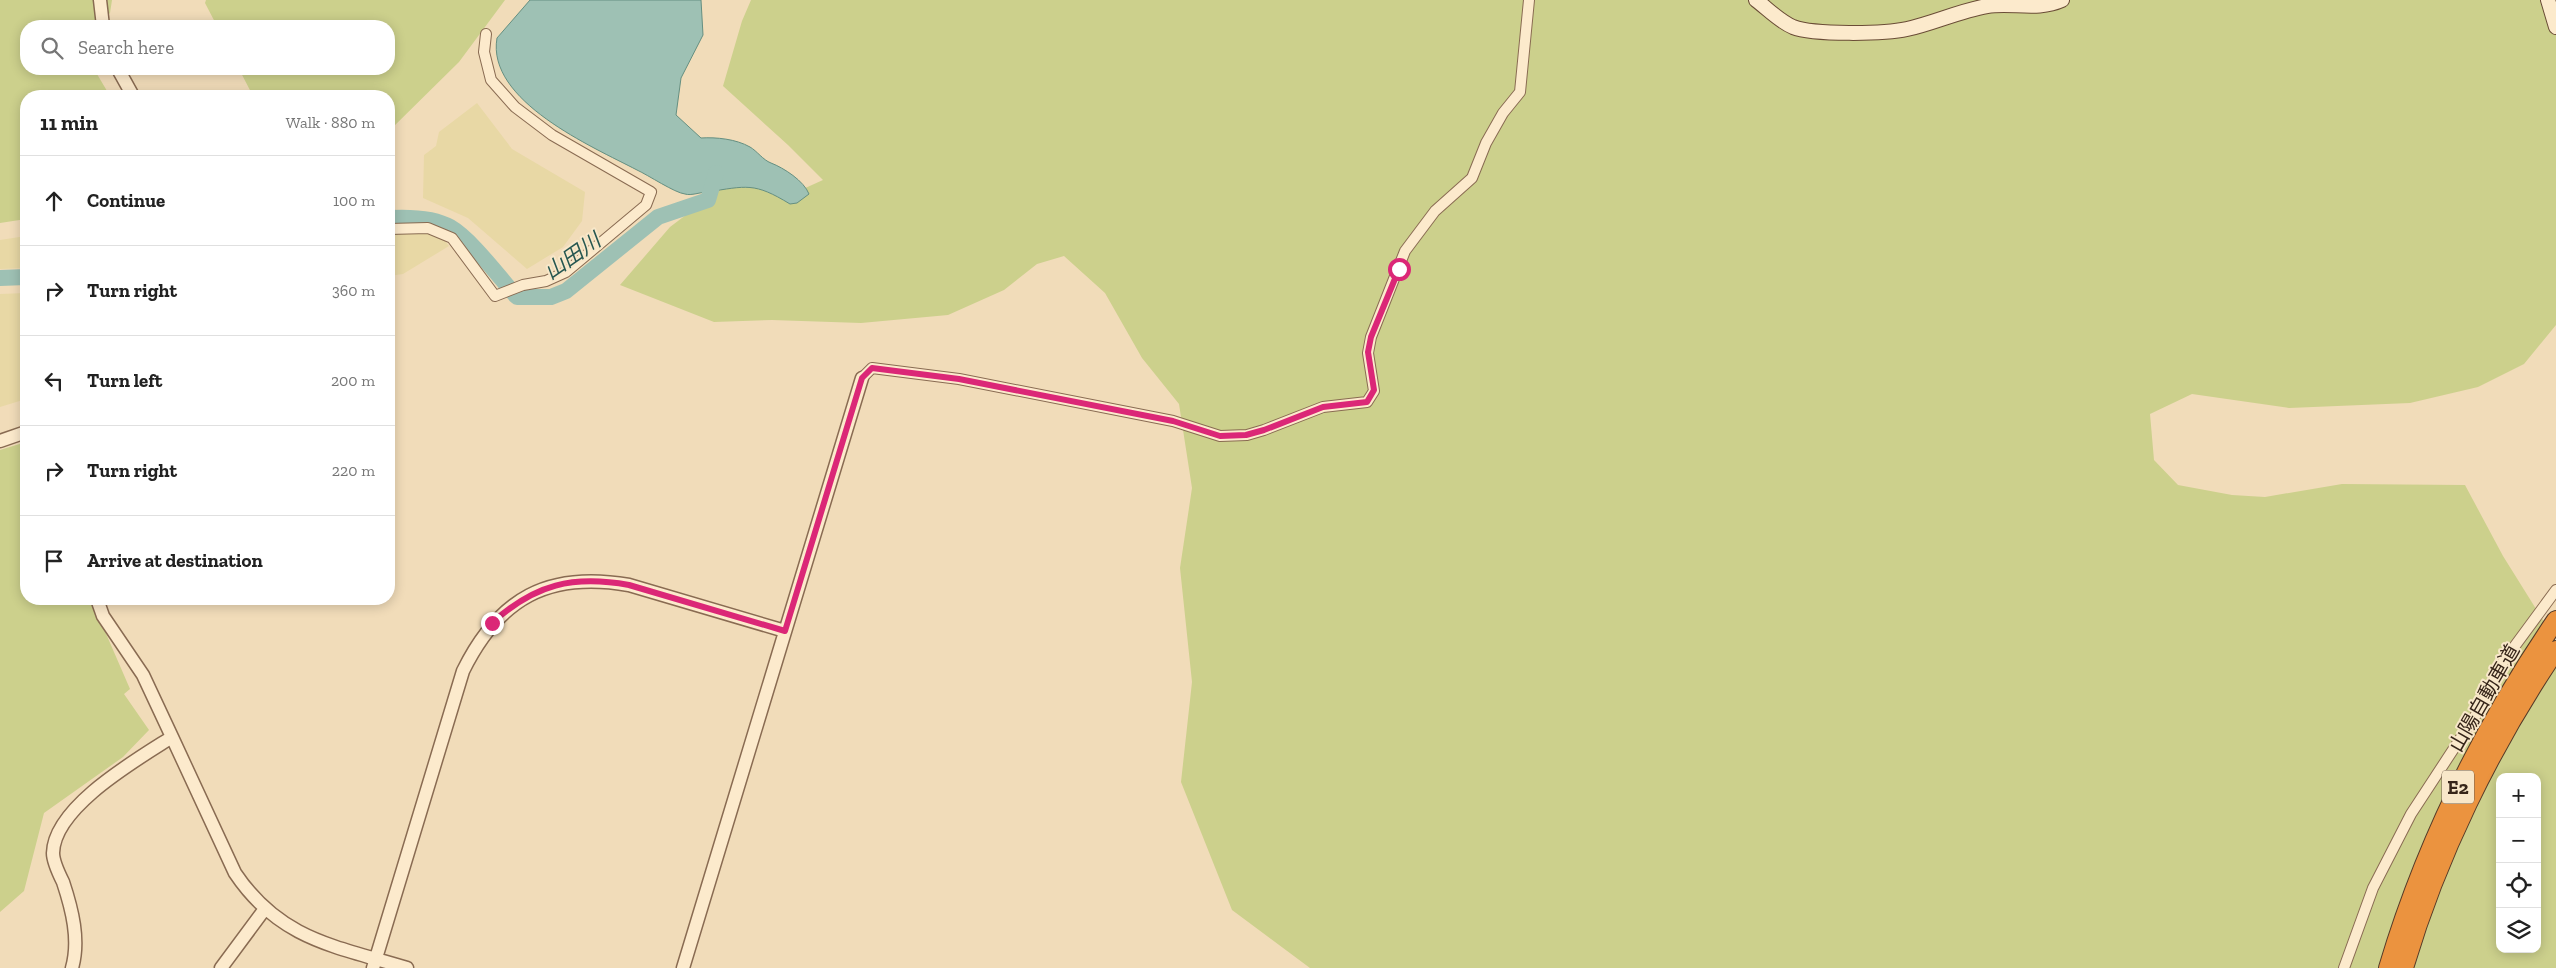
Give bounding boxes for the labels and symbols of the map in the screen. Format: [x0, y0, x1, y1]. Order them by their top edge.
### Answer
water label: 山田川 [539, 227, 607, 284]
route start [1388, 258, 1411, 281]
route end [481, 612, 504, 635]
street label: 山陽自動車道 [2444, 640, 2524, 756]
road number: E2 [2442, 770, 2474, 804]

